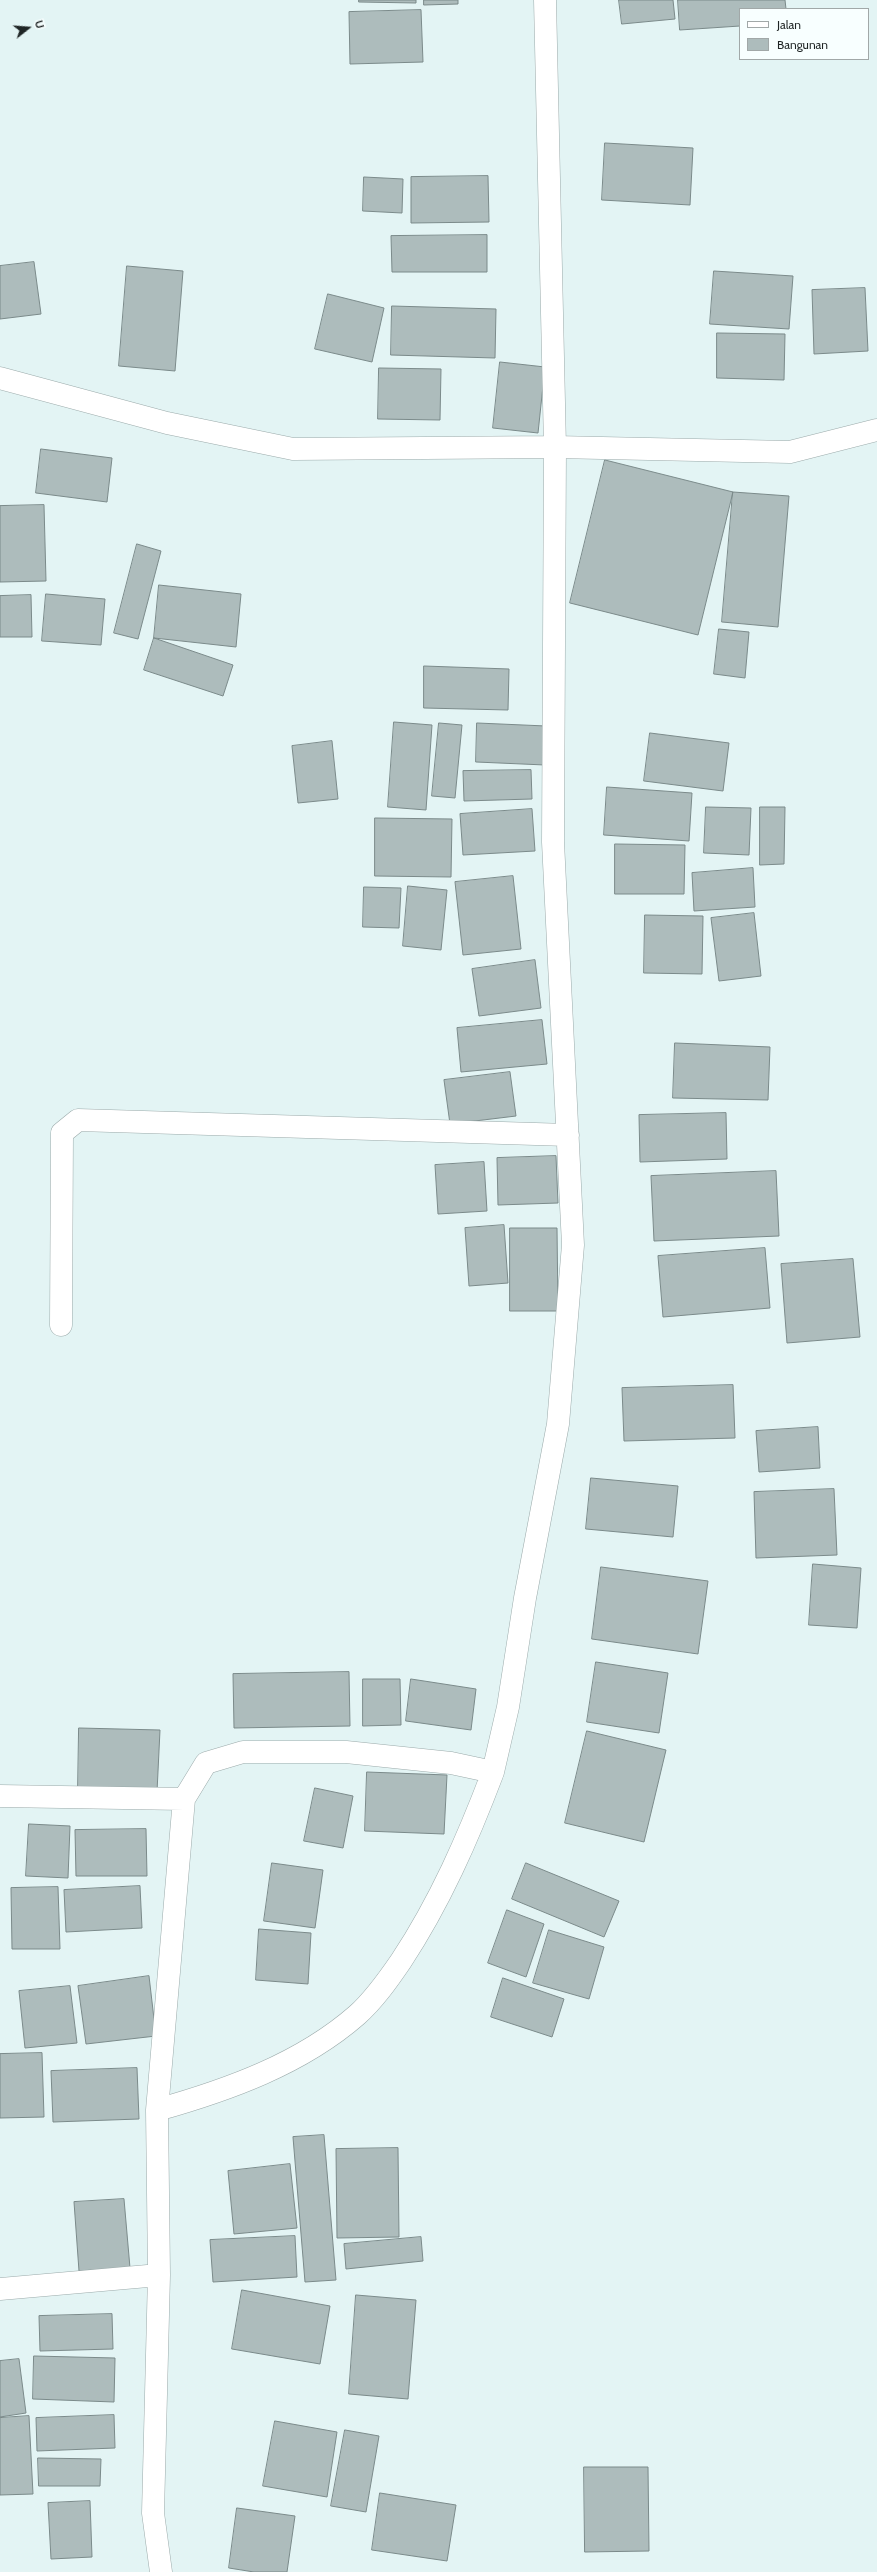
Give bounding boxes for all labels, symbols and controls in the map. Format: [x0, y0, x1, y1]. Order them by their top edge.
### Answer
north arrow [8, 8, 48, 48]
legend [739, 8, 869, 60]
text: Jalan [777, 17, 801, 32]
text: U [32, 19, 47, 30]
text: Bangunan [777, 37, 828, 52]

